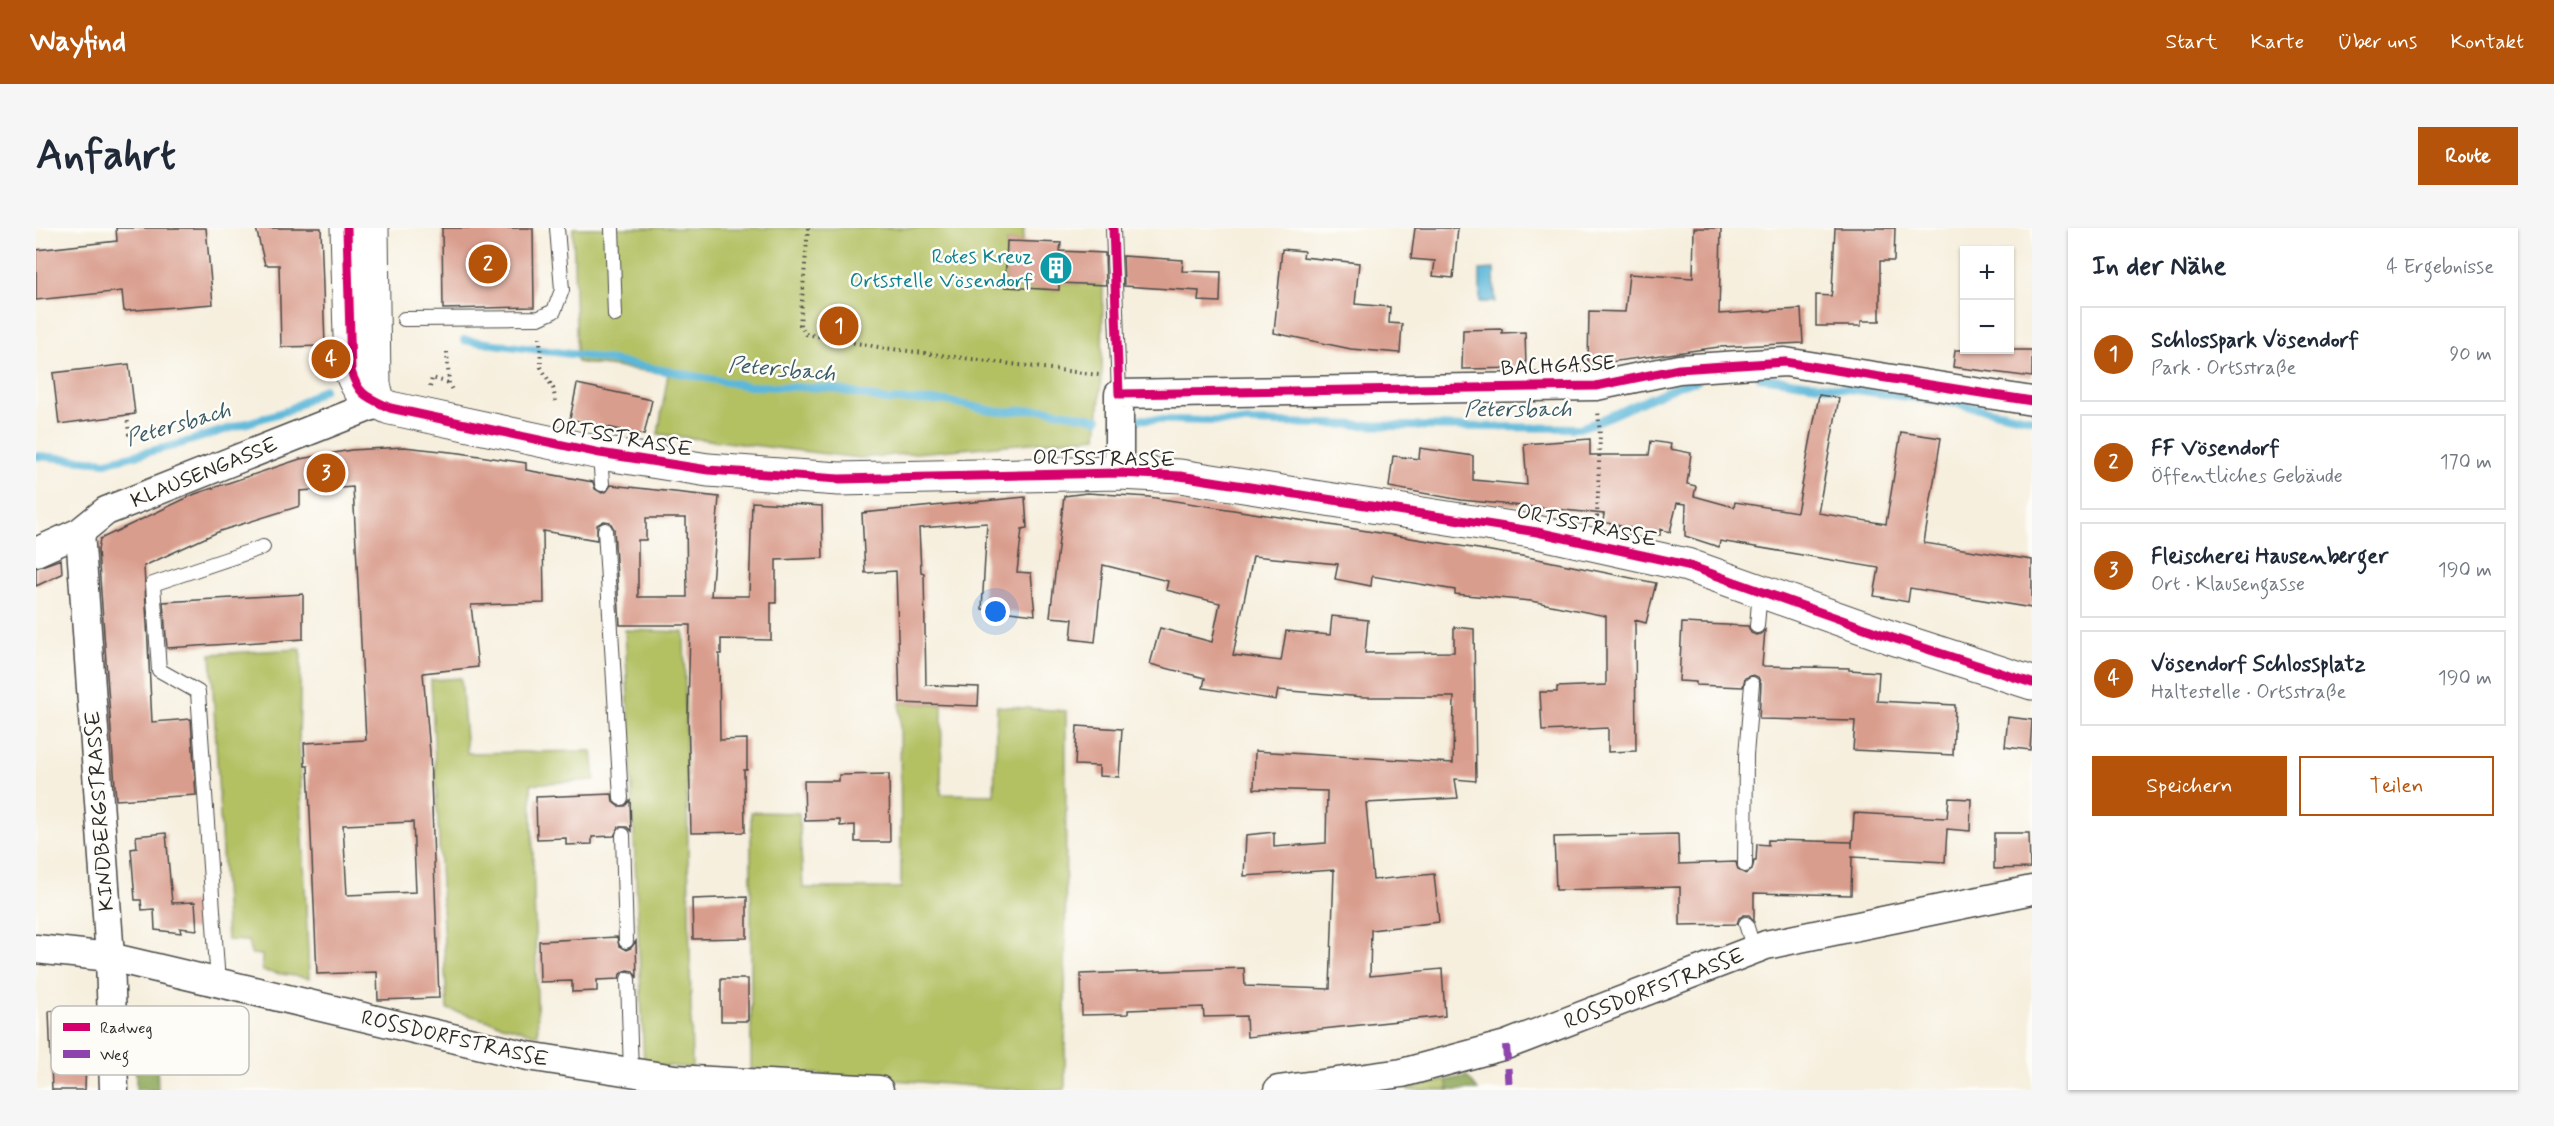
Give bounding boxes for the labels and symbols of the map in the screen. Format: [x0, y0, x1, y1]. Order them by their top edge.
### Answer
pin: 2 [468, 242, 508, 286]
place label: Rotes Kreuz Ortsstelle Vösendorf [849, 243, 1033, 295]
building icon: Rotes Kreuz Ortsstelle Vösendorf [1038, 250, 1074, 286]
pin: 1 [820, 304, 858, 348]
pin: 4 [312, 336, 350, 382]
street label: BACHGASSE [1500, 349, 1616, 383]
water label: Petersbach [727, 351, 837, 389]
water label: Petersbach [1464, 396, 1572, 424]
water label: Petersbach [123, 397, 234, 453]
street label: ORTSSTRASSE [549, 412, 695, 464]
street label: KLAUSENGASSE [127, 431, 282, 515]
street label: ORTSSTRASSE [1032, 444, 1176, 474]
pin: 3 [306, 450, 346, 496]
street label: ORTSSTRASSE [1514, 497, 1660, 555]
your location [981, 597, 1010, 626]
street label: KINDBERGSTRASSE [79, 710, 121, 912]
street label: ROSSDORFSTRASSE [1560, 942, 1749, 1036]
street label: ROSSDORFSTRASSE [358, 1004, 551, 1074]
legend [51, 1006, 249, 1075]
text: Radweg [100, 1018, 152, 1039]
text: Weg [100, 1045, 129, 1067]

